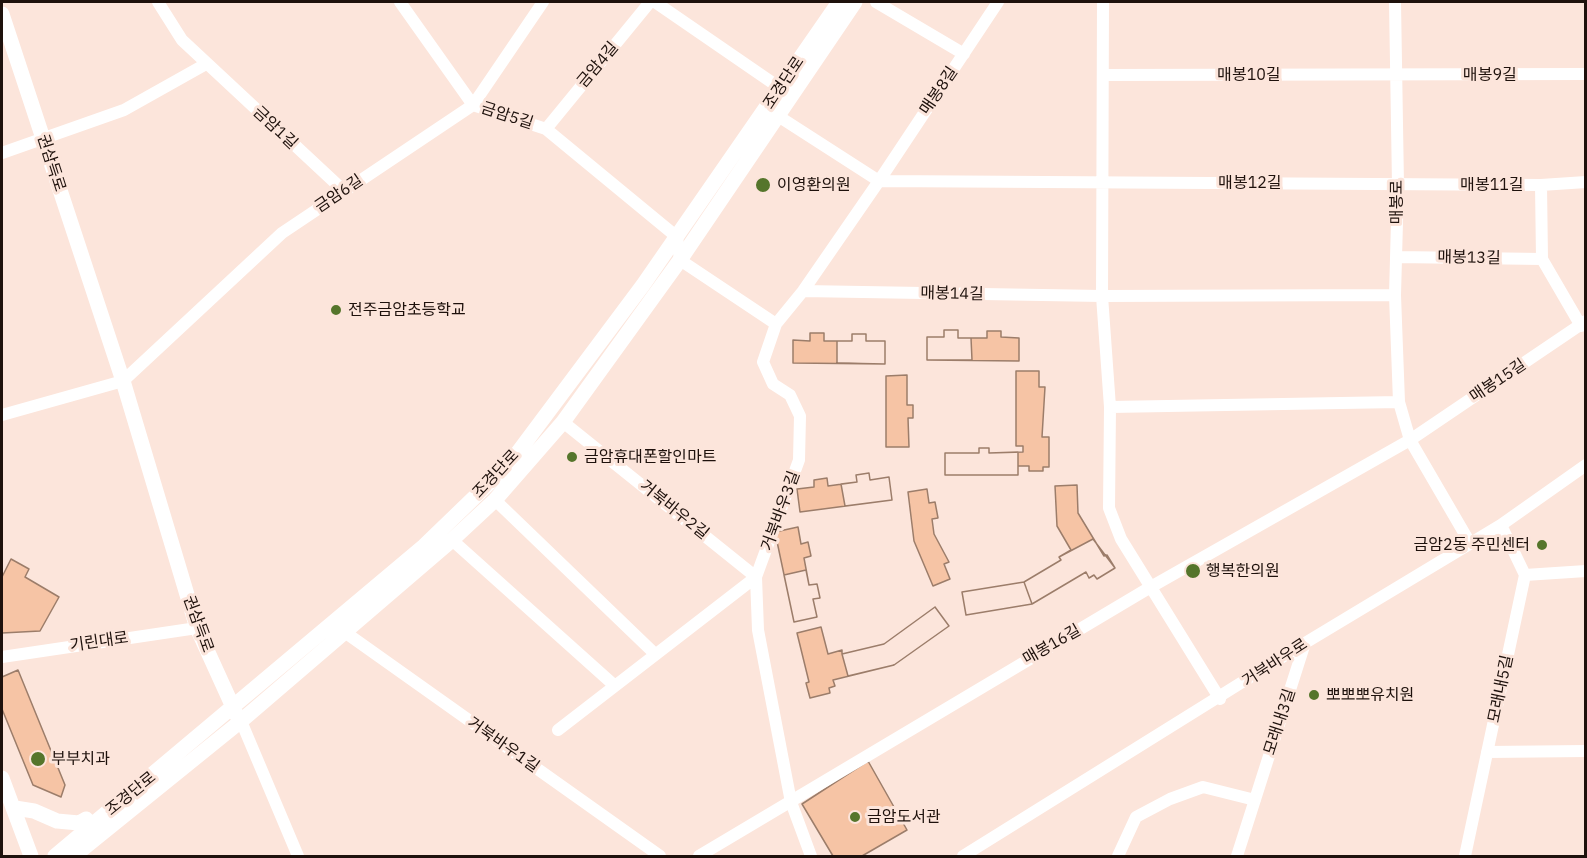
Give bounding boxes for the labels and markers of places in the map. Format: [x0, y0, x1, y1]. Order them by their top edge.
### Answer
place label: 이영환의원 [777, 175, 851, 195]
marker: 이영환의원 [754, 176, 772, 194]
place label: 전주금암초등학교 [348, 300, 466, 320]
marker: 전주금암초등학교 [329, 303, 343, 317]
place label: 금암휴대폰할인마트 [584, 447, 716, 467]
marker: 금암휴대폰할인마트 [565, 450, 579, 464]
place label: 금암2동 주민센터 [1414, 535, 1530, 555]
marker: 금암2동 주민센터 [1535, 538, 1549, 552]
place label: 행복한의원 [1206, 561, 1280, 581]
marker: 행복한의원 [1184, 562, 1202, 580]
place label: 뽀뽀뽀유치원 [1326, 685, 1414, 705]
marker: 뽀뽀뽀유치원 [1307, 688, 1321, 702]
place label: 부부치과 [51, 749, 110, 769]
marker: 부부치과 [29, 750, 47, 768]
place label: 금암도서관 [867, 807, 941, 827]
marker: 금암도서관 [848, 810, 862, 824]

